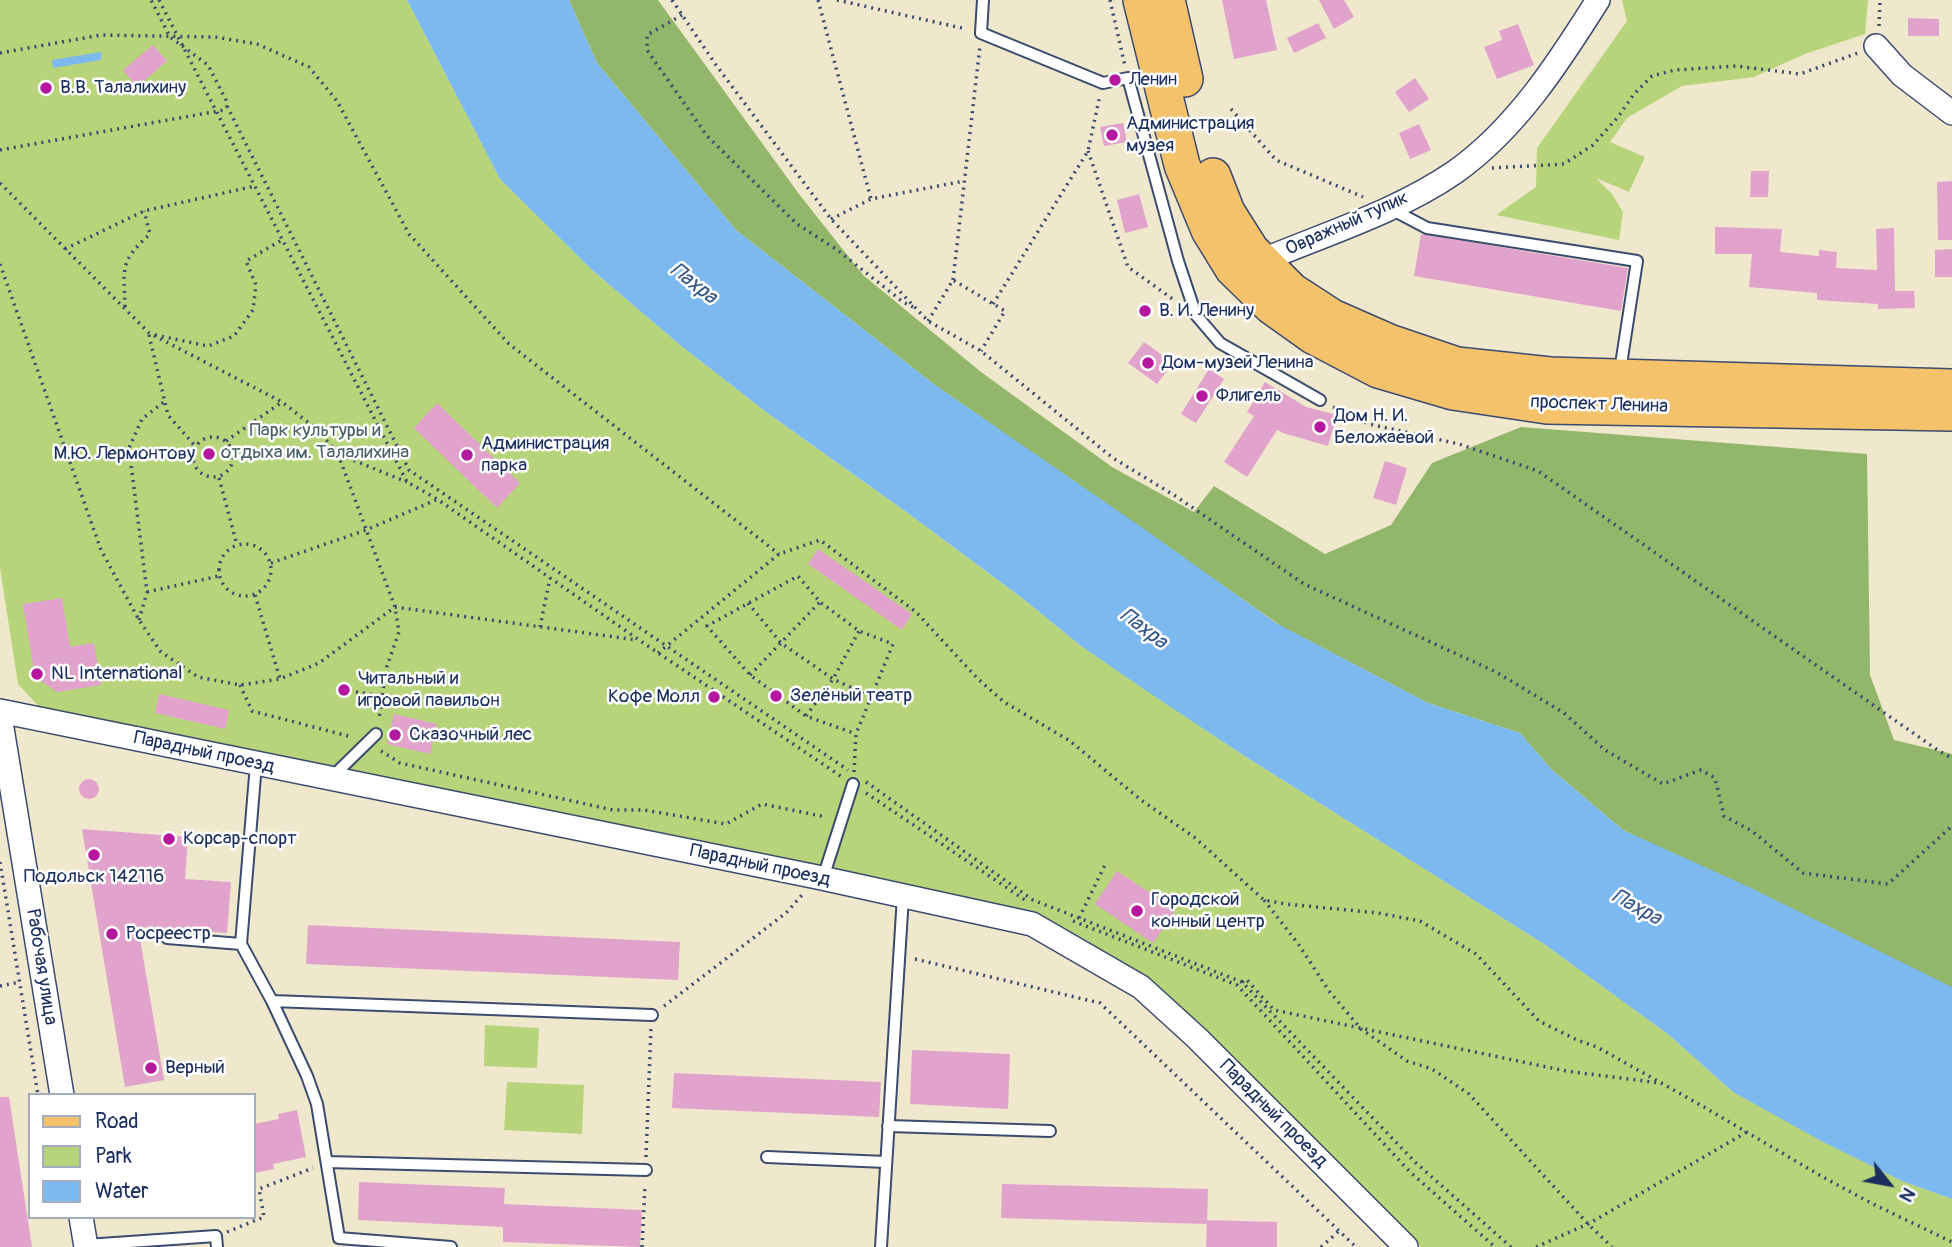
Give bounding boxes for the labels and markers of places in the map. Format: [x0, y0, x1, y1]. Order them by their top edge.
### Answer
place label: Ленин [1129, 69, 1177, 91]
marker: Ленин [1107, 72, 1123, 88]
place label: В.В. Талалихину [60, 77, 186, 99]
marker: В.В. Талалихину [38, 80, 54, 96]
place label: Администрация музея [1126, 113, 1255, 157]
marker: Администрация музея [1104, 127, 1120, 143]
place label: В. И. Ленину [1159, 300, 1254, 322]
marker: В. И. Ленину [1137, 303, 1153, 319]
place label: Дом-музей Ленина [1162, 352, 1314, 374]
marker: Дом-музей Ленина [1140, 355, 1156, 371]
place label: Флигель [1216, 385, 1282, 407]
marker: Флигель [1194, 388, 1210, 404]
place label: Дом Н. И. Беложаевой [1334, 405, 1434, 449]
marker: Дом Н. И. Беложаевой [1312, 419, 1328, 435]
place label: Администрация парка [481, 433, 610, 477]
place label: М.Ю. Лермонтову [53, 443, 195, 465]
marker: М.Ю. Лермонтову [201, 446, 217, 462]
marker: Администрация парка [459, 447, 475, 463]
place label: NL International [51, 663, 183, 685]
marker: NL International [29, 666, 45, 682]
place label: Читальный и игровой павильон [358, 668, 500, 712]
marker: Читальный и игровой павильон [336, 682, 352, 698]
place label: Зелёный театр [790, 685, 912, 707]
place label: Кофе Молл [608, 686, 700, 708]
marker: Зелёный театр [768, 688, 784, 704]
marker: Кофе Молл [706, 689, 722, 705]
place label: Сказочный лес [409, 724, 532, 746]
marker: Сказочный лес [387, 727, 403, 743]
place label: Корсар-спорт [183, 828, 297, 850]
marker: Корсар-спорт [161, 831, 177, 847]
marker: Подольск 142116 [86, 847, 102, 863]
place label: Подольск 142116 [24, 866, 164, 888]
place label: Городской конный центр [1151, 889, 1265, 933]
marker: Городской конный центр [1129, 903, 1145, 919]
place label: Росреестр [126, 923, 211, 945]
marker: Росреестр [104, 926, 120, 942]
place label: Верный [165, 1057, 225, 1079]
marker: Верный [143, 1060, 159, 1076]

